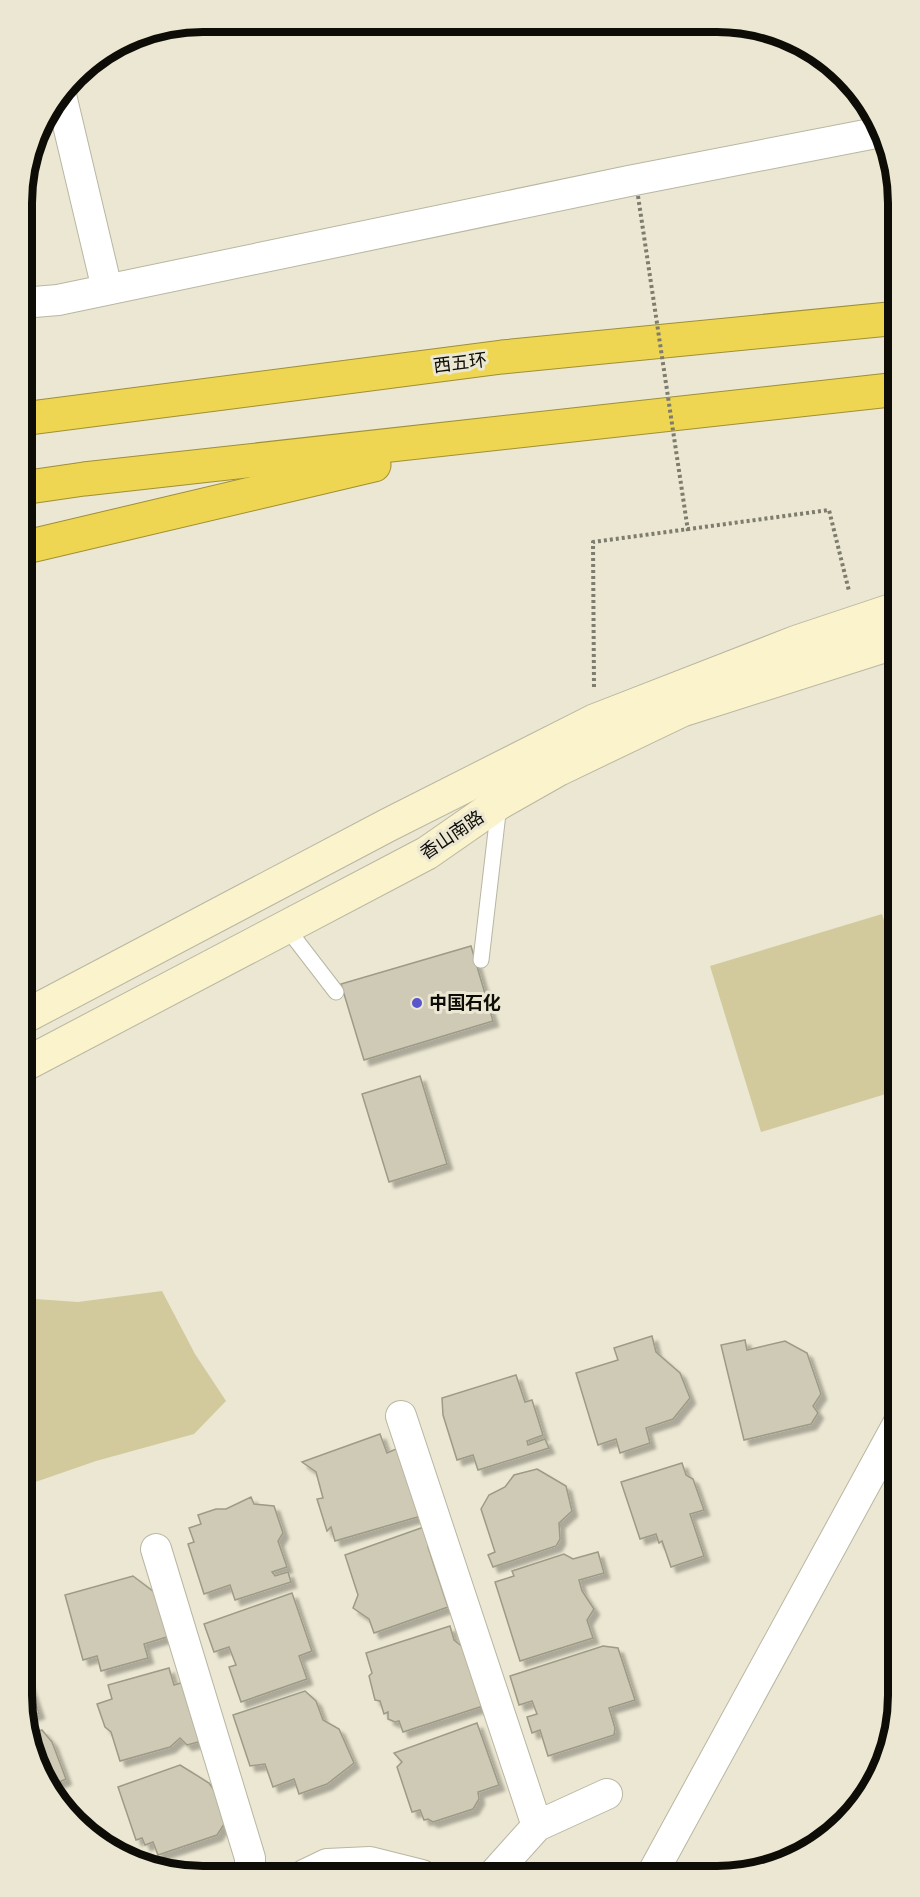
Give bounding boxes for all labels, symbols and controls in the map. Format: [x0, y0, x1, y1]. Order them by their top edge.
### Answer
street label: 西五环 [432, 348, 488, 377]
street label: 香山南路 [415, 805, 488, 864]
place label: 中国石化 [429, 991, 501, 1014]
marker: 中国石化 [410, 996, 424, 1010]

